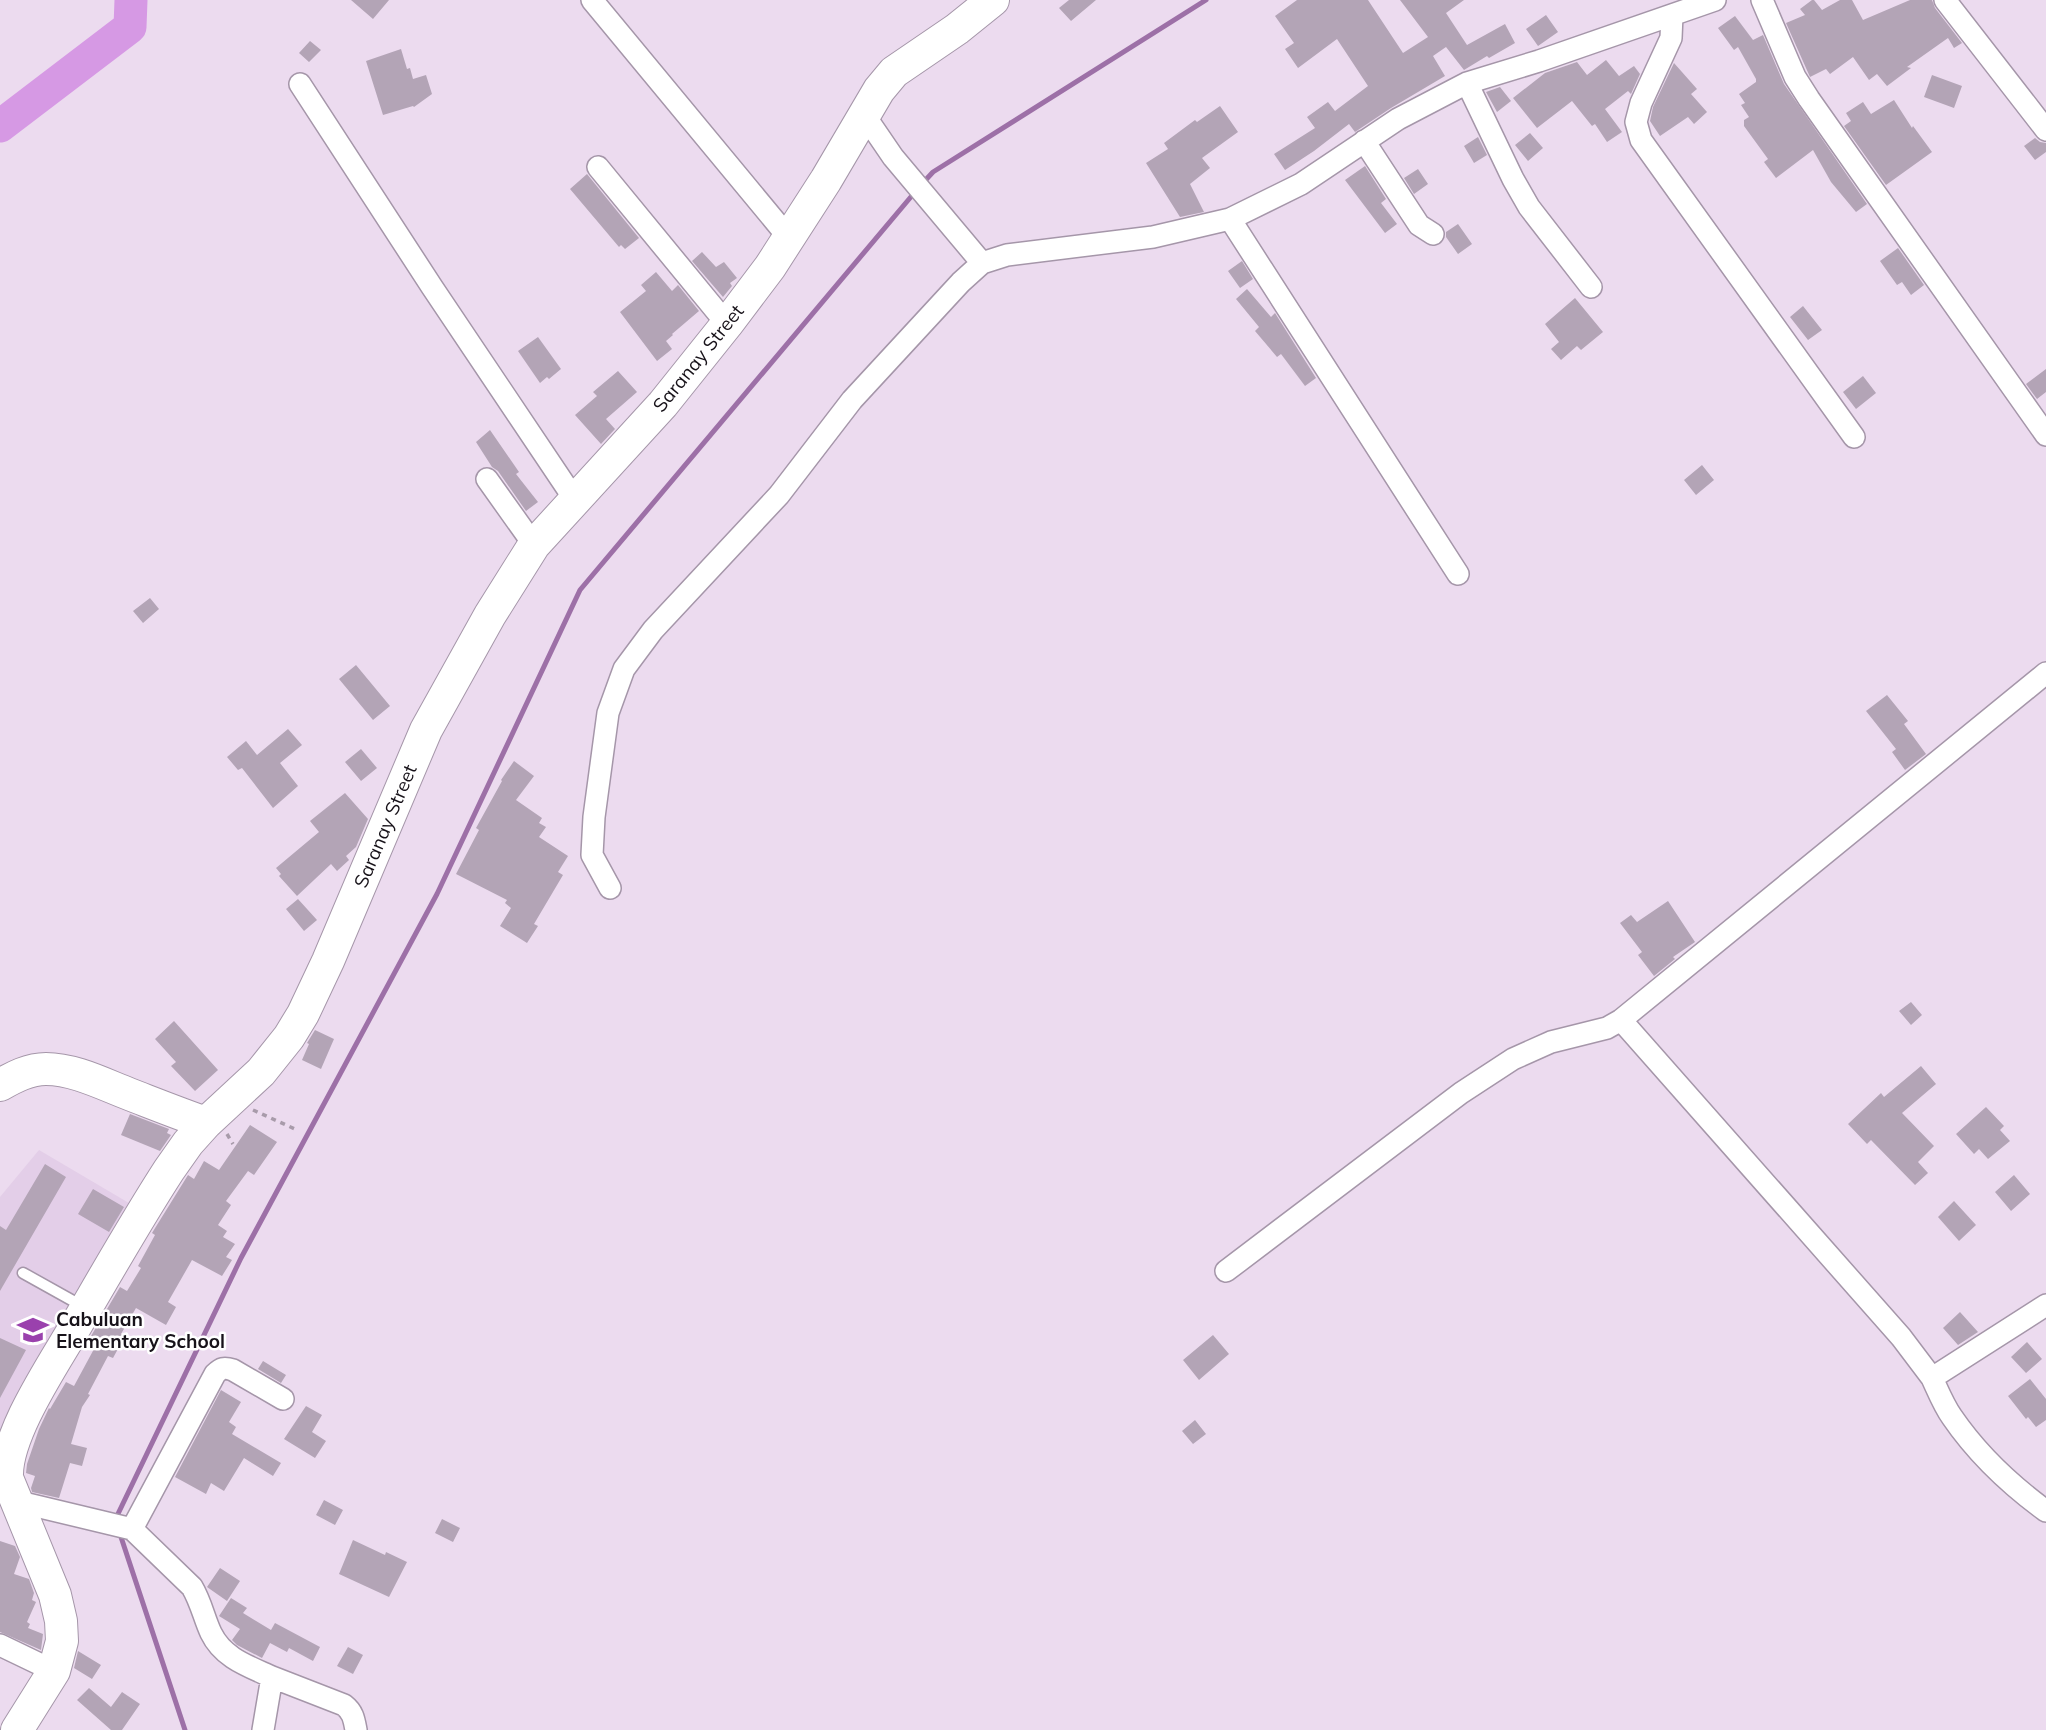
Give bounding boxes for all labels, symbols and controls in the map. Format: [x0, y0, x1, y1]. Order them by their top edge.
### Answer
street label: Saranay Street [647, 299, 749, 417]
street label: Saranay Street [348, 760, 422, 891]
place label: Cabuluan Elementary School [56, 1307, 225, 1353]
school or university icon: Cabuluan Elementary School [16, 1313, 50, 1347]

